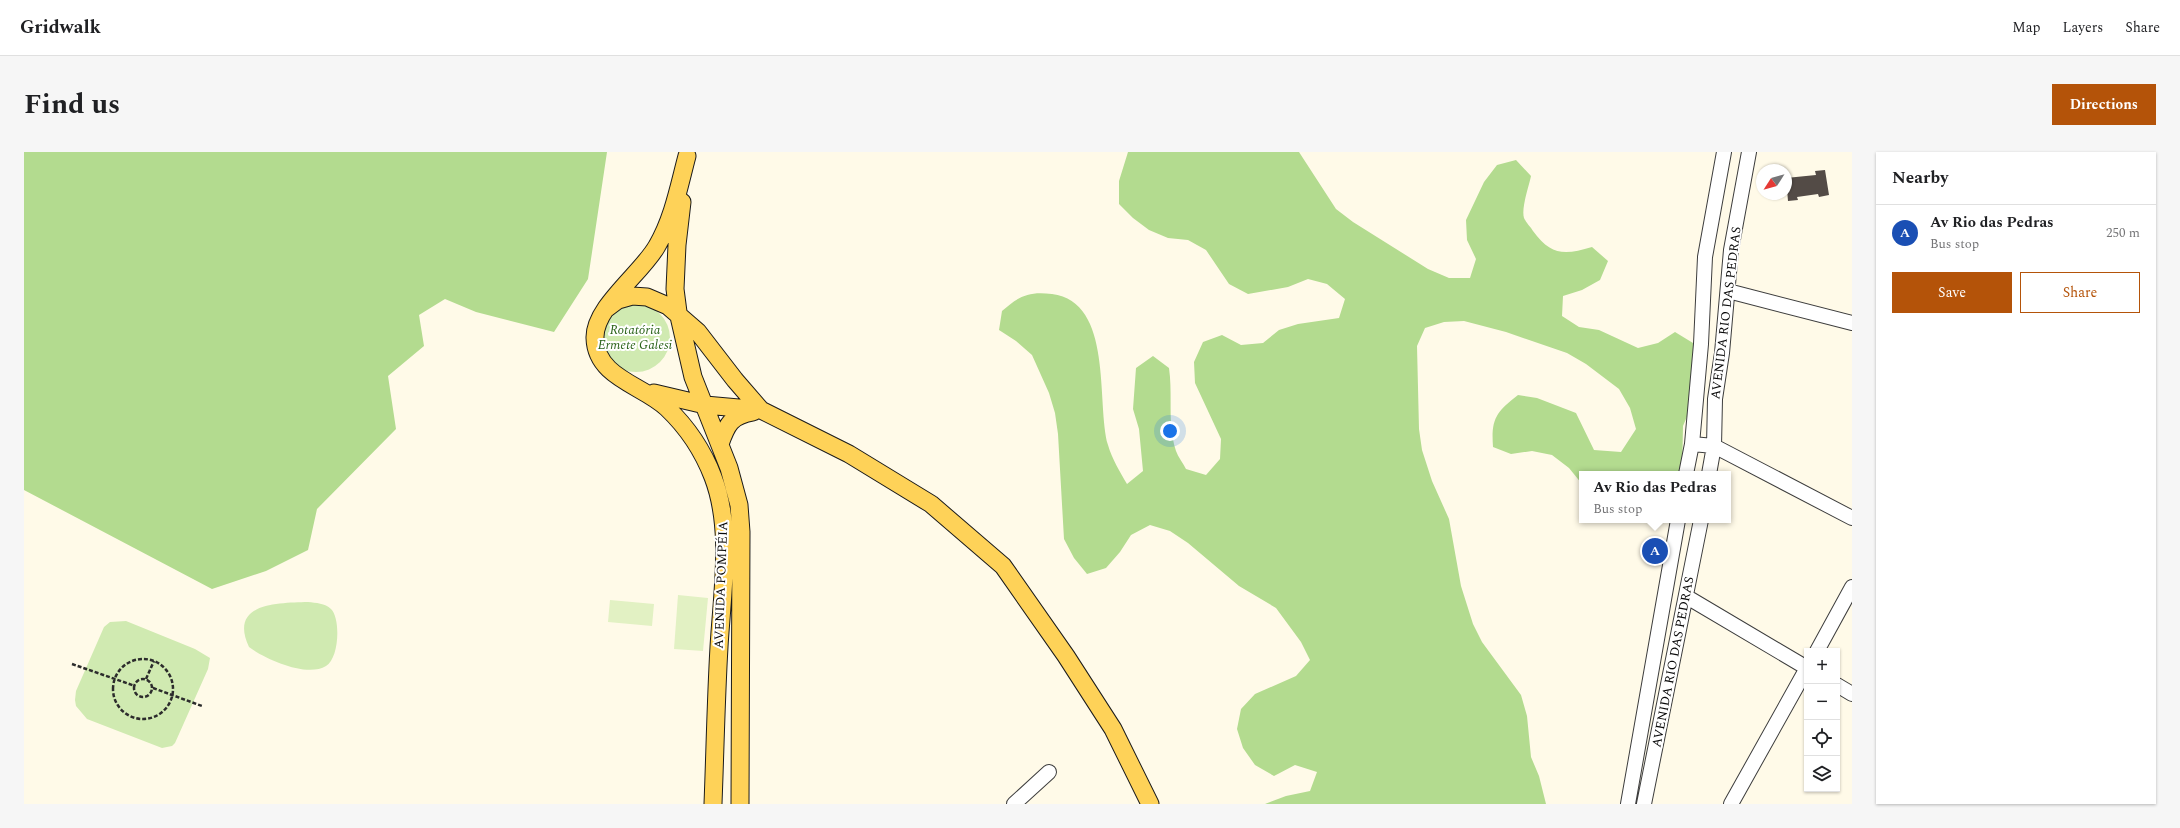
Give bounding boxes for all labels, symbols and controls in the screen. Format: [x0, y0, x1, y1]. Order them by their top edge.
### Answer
text: Gridwalk [20, 13, 101, 42]
text: Map [2012, 17, 2041, 38]
text: Layers [2063, 17, 2103, 38]
text: Share [2125, 17, 2160, 38]
text: Find us [24, 83, 120, 126]
button: Directions [2052, 84, 2156, 125]
north arrow [1756, 164, 1792, 200]
text: Nearby [1892, 165, 1948, 191]
text: Av Rio das Pedras [1930, 211, 2054, 234]
text: A [1900, 223, 1910, 243]
text: 250 m [2106, 223, 2140, 243]
street label: AVENIDA RIO DAS PEDRAS [1705, 225, 1747, 401]
text: Bus stop [1930, 234, 1979, 254]
button: Save [1892, 272, 2012, 313]
button: Share [2020, 272, 2140, 313]
park label: Rotatória Ermete Galesi [598, 320, 673, 355]
your location [1160, 421, 1180, 441]
popup [1579, 471, 1731, 523]
text: Av Rio das Pedras [1593, 476, 1717, 499]
text: Bus stop [1593, 499, 1642, 519]
street label: AVENIDA POMPÉIA [709, 521, 733, 649]
pin: A [1642, 536, 1668, 566]
street label: AVENIDA RIO DAS PEDRAS [1647, 575, 1699, 749]
map controls [1804, 648, 1840, 792]
button: + [1804, 648, 1840, 684]
button: − [1804, 684, 1840, 720]
button: locate [1804, 720, 1840, 756]
button: layers [1804, 756, 1840, 792]

